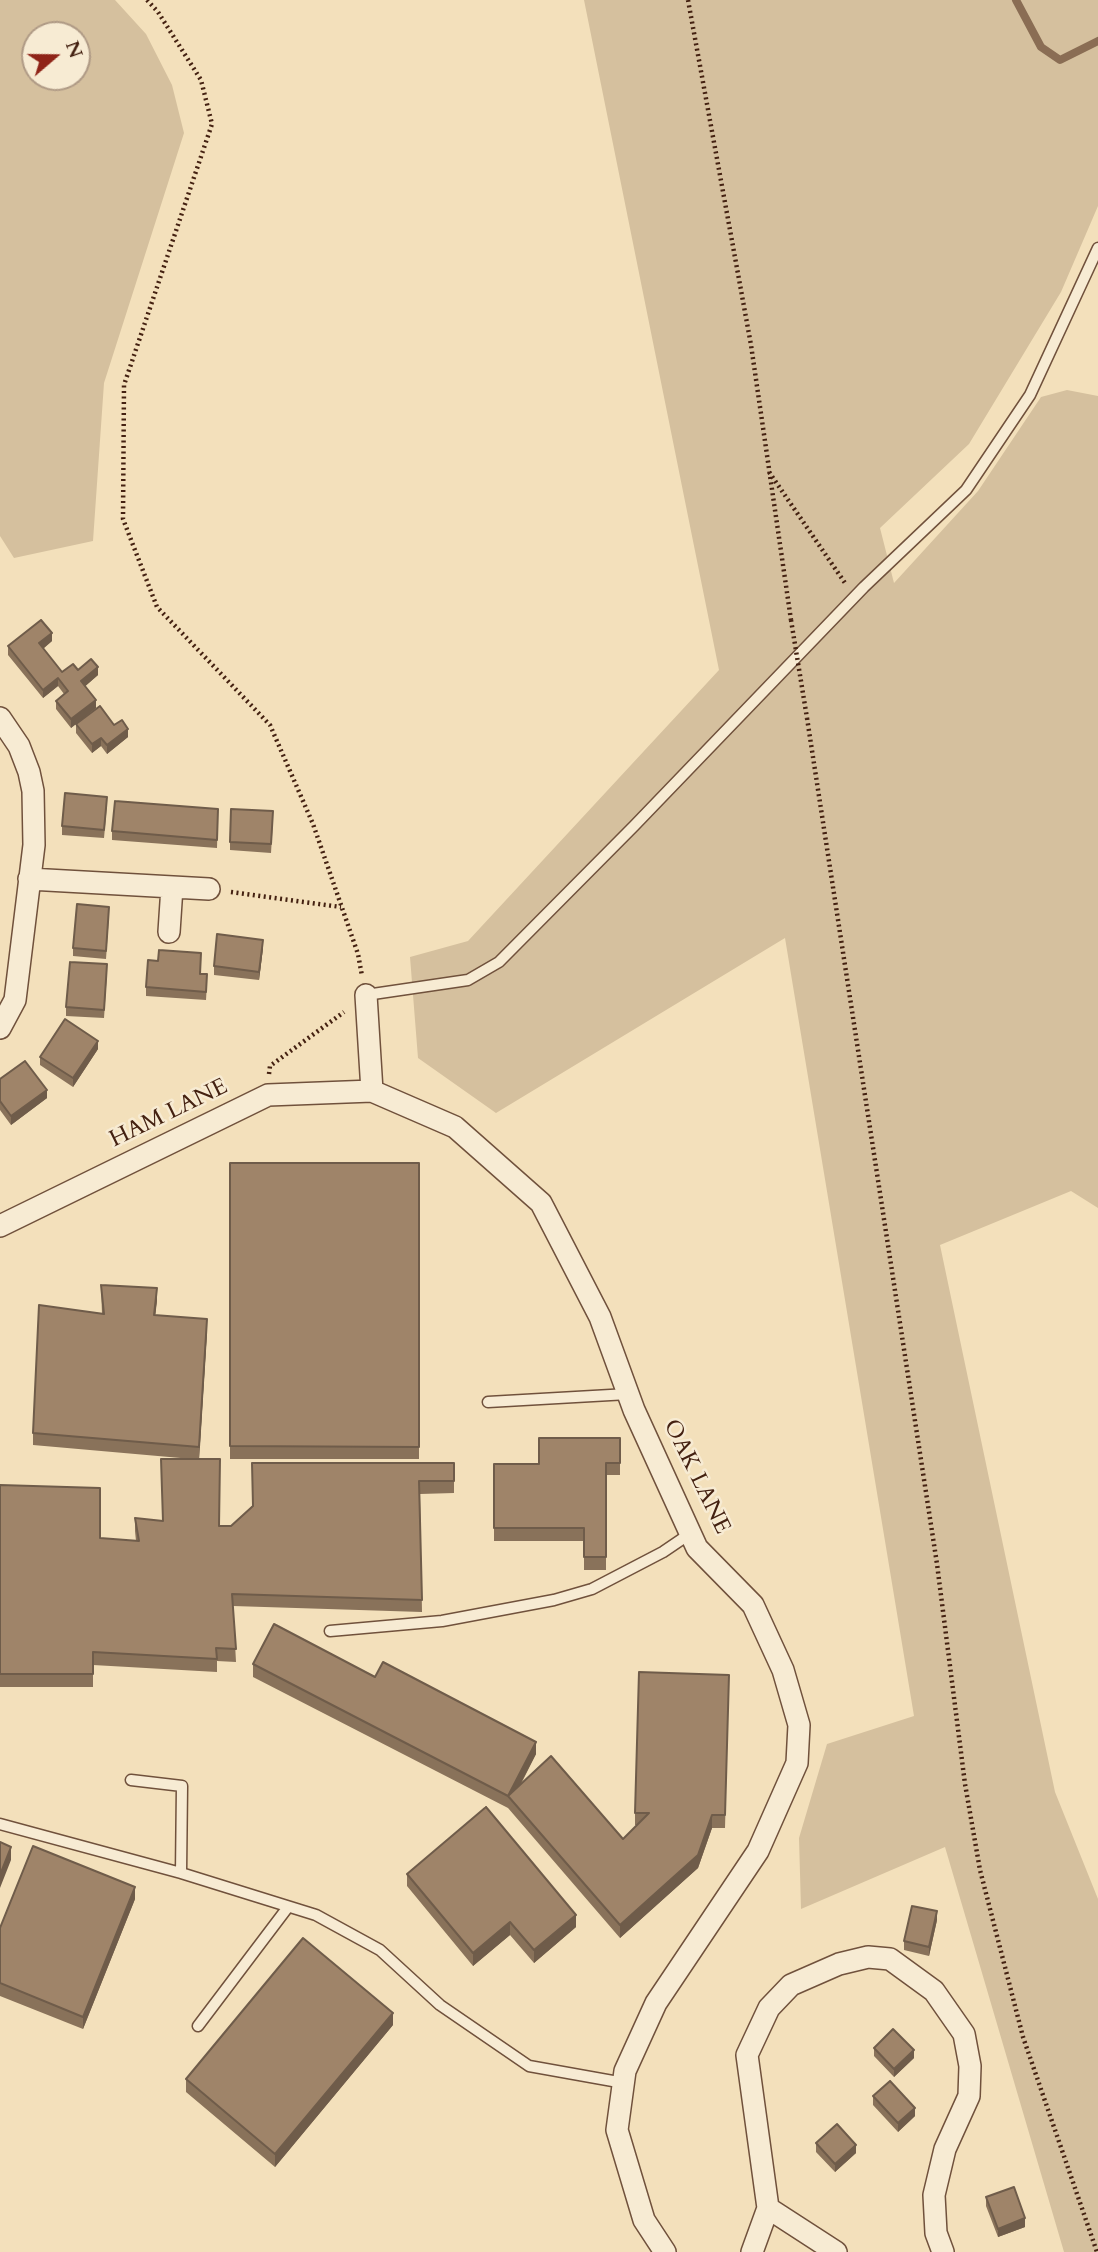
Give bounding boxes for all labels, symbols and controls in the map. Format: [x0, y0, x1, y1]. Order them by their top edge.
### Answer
north arrow [21, 21, 91, 91]
text: N [59, 37, 89, 62]
street label: HAM LANE [106, 1074, 232, 1154]
street label: OAK LANE [656, 1415, 736, 1539]

